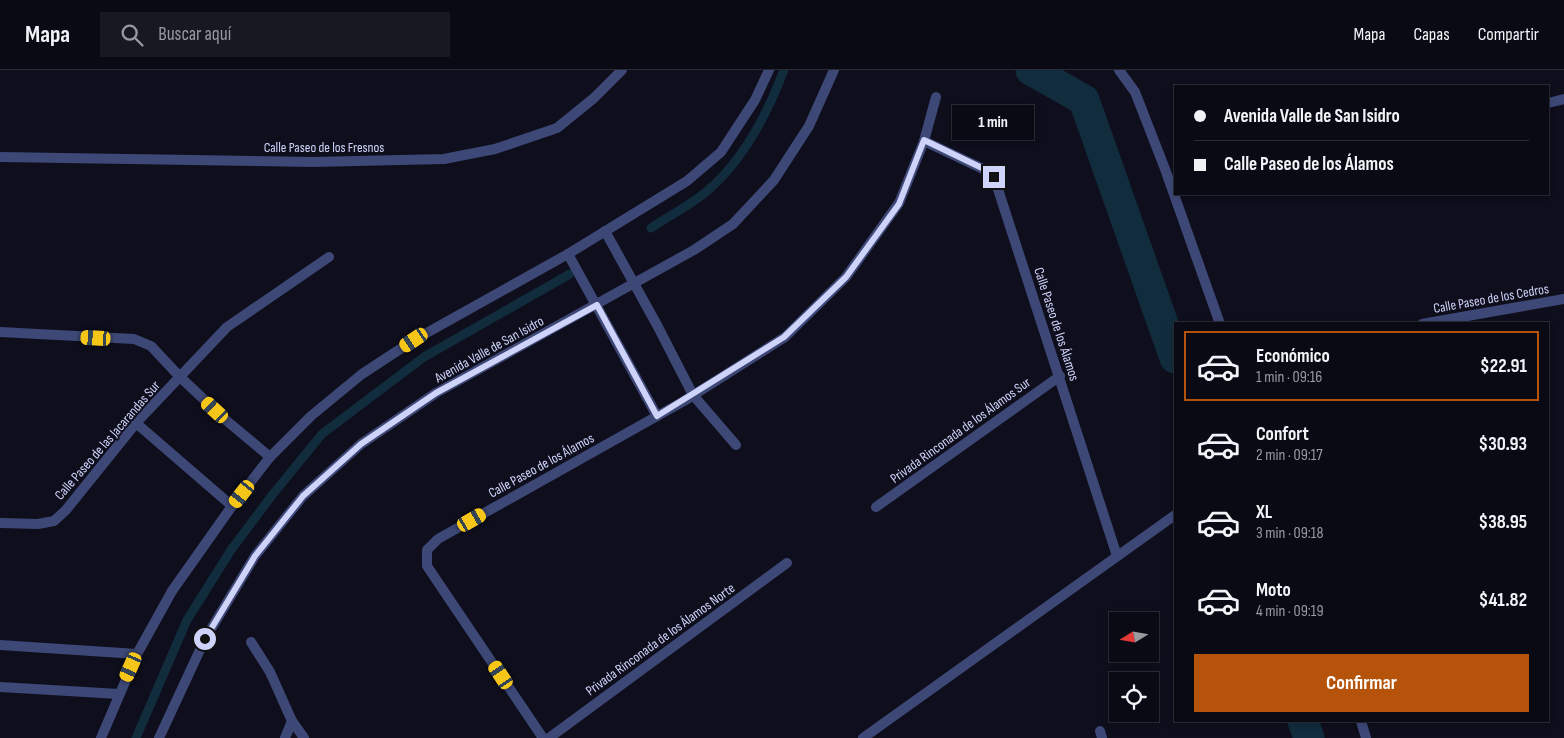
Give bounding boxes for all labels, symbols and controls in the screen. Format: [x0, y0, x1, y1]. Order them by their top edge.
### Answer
search box [100, 12, 450, 57]
text: Mapa [25, 20, 70, 49]
icon: search [118, 21, 146, 49]
text: Buscar aquí [158, 23, 231, 46]
text: Mapa [1353, 24, 1385, 45]
text: Capas [1413, 24, 1450, 45]
text: Compartir [1478, 24, 1539, 45]
callout: 1 min [953, 104, 1035, 140]
text: Avenida Valle de San Isidro [1224, 105, 1400, 128]
text: 1 min [978, 113, 1008, 132]
street label: Calle Paseo de los Fresnos [264, 139, 384, 156]
text: Calle Paseo de los Álamos [1224, 153, 1394, 176]
route end [983, 166, 1005, 188]
street label: Calle Paseo de los Álamos [1030, 265, 1083, 383]
street label: Calle Paseo de los Cedros [1432, 280, 1550, 317]
street label: Avenida Valle de San Isidro [431, 312, 547, 387]
car [397, 325, 430, 355]
car [80, 330, 111, 346]
icon: car [1196, 344, 1241, 389]
text: Económico [1256, 345, 1330, 368]
text: $22.91 [1480, 355, 1527, 378]
text: 1 min · 09:16 [1256, 368, 1322, 387]
street label: Privada Rinconada de los Álamos Sur [887, 374, 1034, 487]
street label: Calle Paseo de las Jacarandas Sur [51, 377, 164, 503]
car [198, 394, 231, 426]
icon: car [1196, 422, 1241, 467]
text: Confort [1256, 423, 1309, 446]
street label: Calle Paseo de los Álamos [485, 429, 597, 502]
text: $30.93 [1479, 433, 1527, 456]
text: 2 min · 09:17 [1256, 446, 1323, 465]
car [226, 478, 257, 510]
icon: car [1196, 500, 1241, 545]
text: XL [1256, 501, 1272, 524]
car [455, 506, 488, 534]
text: $38.95 [1478, 511, 1527, 534]
text: 3 min · 09:18 [1256, 524, 1323, 543]
icon: car [1196, 578, 1241, 623]
text: Moto [1256, 579, 1291, 602]
street label: Privada Rinconada de los Álamos Norte [582, 580, 738, 699]
text: $41.82 [1479, 589, 1527, 612]
text: 4 min · 09:19 [1256, 602, 1324, 621]
north arrow [1109, 612, 1159, 662]
map controls [1109, 612, 1159, 722]
route start [194, 628, 216, 650]
car [118, 650, 143, 684]
button: Confirmar [1194, 654, 1529, 712]
car [486, 658, 515, 692]
button: locate [1109, 672, 1159, 722]

